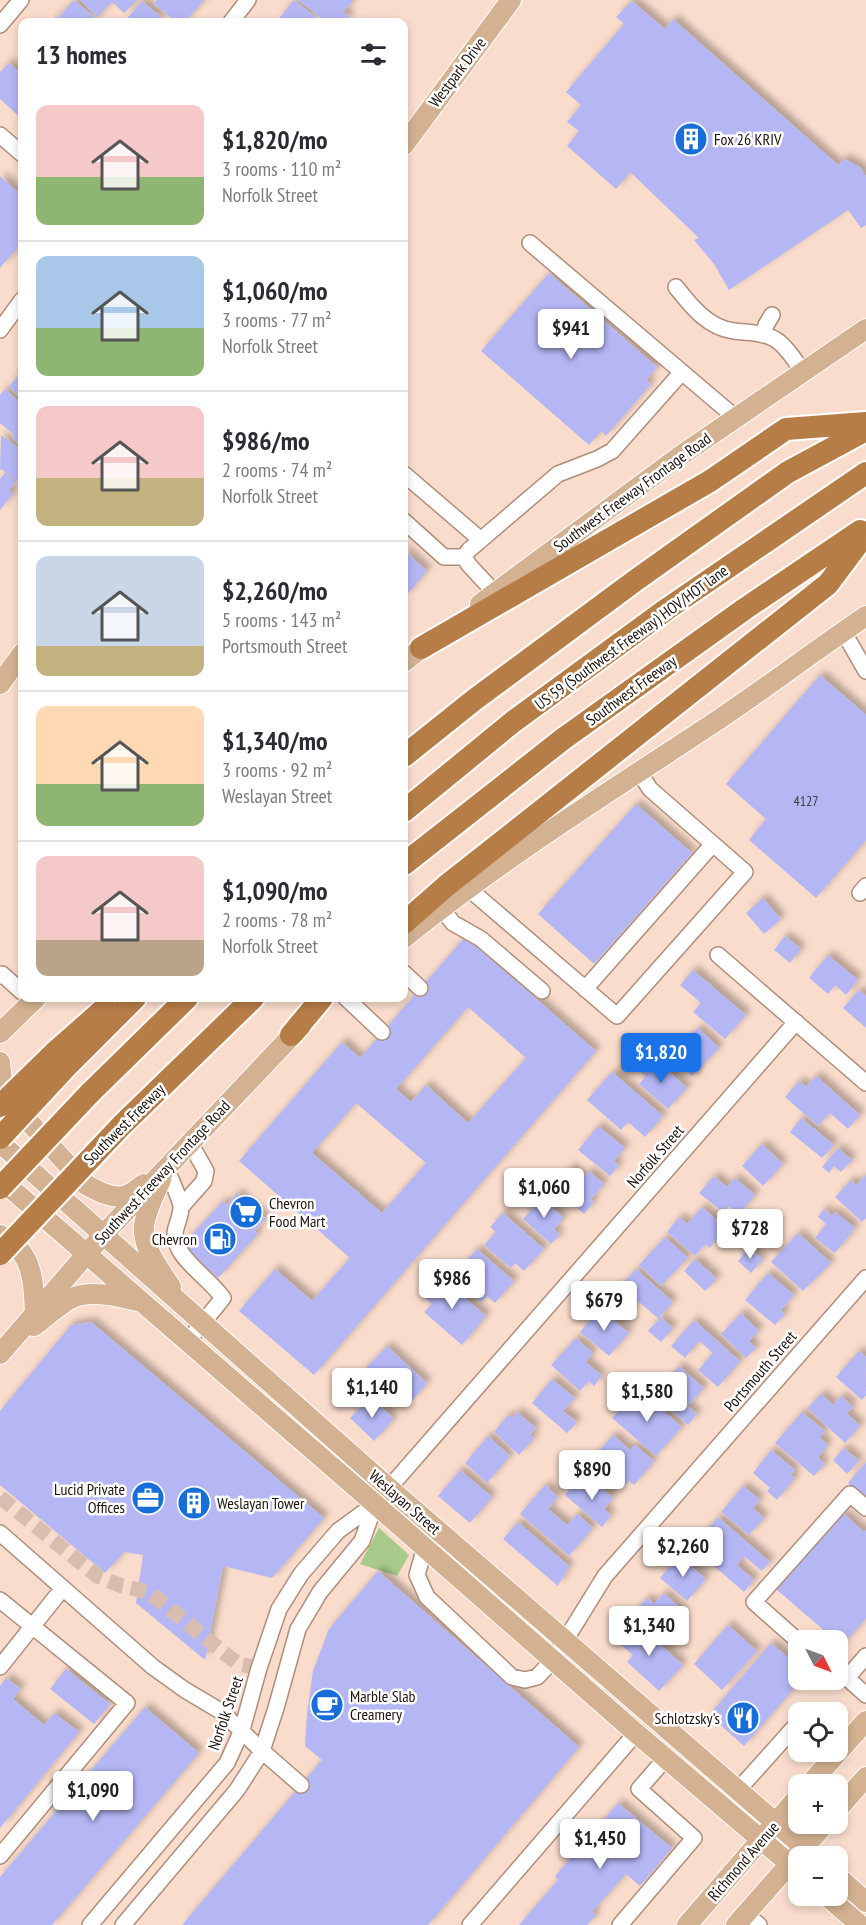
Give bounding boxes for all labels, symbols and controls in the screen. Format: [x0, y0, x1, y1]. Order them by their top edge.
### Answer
street label: Westpark Drive [424, 33, 490, 111]
text: 13 homes [36, 38, 127, 71]
icon: filters [357, 38, 390, 71]
building icon: Fox 26 KRIV [673, 121, 709, 157]
text: $1,820/mo [222, 123, 328, 156]
icon: home [84, 129, 156, 201]
place label: Fox 26 KRIV [714, 129, 782, 149]
text: 3 rooms · 110 m² [222, 156, 341, 182]
text: Norfolk Street [222, 182, 318, 208]
text: $1,060/mo [222, 274, 328, 307]
icon: home [84, 280, 156, 352]
text: 3 rooms · 77 m² [222, 307, 332, 333]
pin: $941 [535, 309, 607, 360]
text: $941 [552, 315, 590, 341]
text: Norfolk Street [222, 333, 318, 359]
text: $986/mo [222, 424, 310, 457]
street label: Southwest Freeway Frontage Road [549, 428, 715, 556]
icon: home [84, 430, 156, 502]
text: 2 rooms · 74 m² [222, 457, 332, 483]
text: Norfolk Street [222, 483, 318, 509]
street label: US 59 (Southwest Freeway) HOV/HOT lane [531, 560, 731, 714]
text: $2,260/mo [222, 574, 328, 607]
icon: home [84, 580, 156, 652]
text: 5 rooms · 143 m² [222, 607, 341, 633]
text: Portsmouth Street [222, 633, 348, 659]
street label: Southwest Freeway [582, 651, 680, 729]
text: $1,340/mo [222, 724, 328, 757]
icon: home [84, 730, 156, 802]
text: 3 rooms · 92 m² [222, 757, 332, 783]
text: Weslayan Street [222, 783, 332, 809]
house number: 4127 [793, 792, 819, 810]
text: $1,090/mo [222, 874, 328, 907]
icon: home [84, 880, 156, 952]
text: 2 rooms · 78 m² [222, 907, 332, 933]
text: Norfolk Street [222, 933, 318, 959]
pin: $1,820 [612, 1033, 710, 1084]
text: $1,820 [635, 1039, 687, 1065]
street label: Southwest Freeway [79, 1079, 169, 1169]
street label: Southwest Freeway Frontage Road [90, 1096, 234, 1248]
street label: Norfolk Street [622, 1120, 688, 1192]
pin: $1,060 [495, 1168, 593, 1219]
text: $1,060 [518, 1174, 570, 1200]
place label: Chevron Food Mart [269, 1193, 326, 1231]
supermarket icon: Chevron Food Mart [228, 1194, 264, 1230]
pin: $728 [714, 1209, 786, 1260]
text: $728 [731, 1215, 769, 1241]
fuel station icon: Chevron [202, 1221, 238, 1257]
place label: Chevron [152, 1229, 197, 1249]
pin: $986 [416, 1259, 488, 1310]
text: $986 [433, 1265, 471, 1291]
pin: $679 [568, 1281, 640, 1332]
text: $679 [585, 1287, 623, 1313]
street label: Portsmouth Street [719, 1326, 801, 1415]
pin: $1,140 [323, 1368, 421, 1419]
pin: $1,580 [598, 1372, 696, 1423]
text: $1,140 [346, 1374, 398, 1400]
text: $1,580 [621, 1378, 673, 1404]
pin: $890 [556, 1450, 628, 1501]
text: $890 [573, 1456, 611, 1482]
street label: Weslayan Street [365, 1465, 445, 1539]
place label: Lucid Private Offices [54, 1479, 125, 1517]
office icon: Lucid Private Offices [130, 1480, 166, 1516]
building icon: Weslayan Tower [176, 1485, 212, 1521]
place label: Weslayan Tower [217, 1493, 305, 1513]
pin: $2,260 [634, 1527, 732, 1578]
text: $2,260 [657, 1533, 709, 1559]
pin: $1,340 [600, 1606, 698, 1657]
text: $1,340 [623, 1612, 675, 1638]
north arrow [788, 1630, 848, 1690]
map controls [788, 1630, 848, 1906]
street label: Norfolk Street [203, 1673, 247, 1753]
place label: Marble Slab Creamery [350, 1686, 416, 1724]
cafe icon: Marble Slab Creamery [309, 1687, 345, 1723]
restaurant icon: Schlotzsky's [725, 1700, 761, 1736]
button: locate [788, 1702, 848, 1762]
place label: Schlotzsky's [655, 1708, 720, 1728]
pin: $1,090 [44, 1771, 142, 1822]
button: + [788, 1774, 848, 1834]
text: $1,090 [67, 1777, 119, 1803]
street label: Richmond Avenue [703, 1817, 783, 1905]
pin: $1,450 [551, 1819, 649, 1870]
text: $1,450 [574, 1825, 626, 1851]
button: − [788, 1846, 848, 1906]

